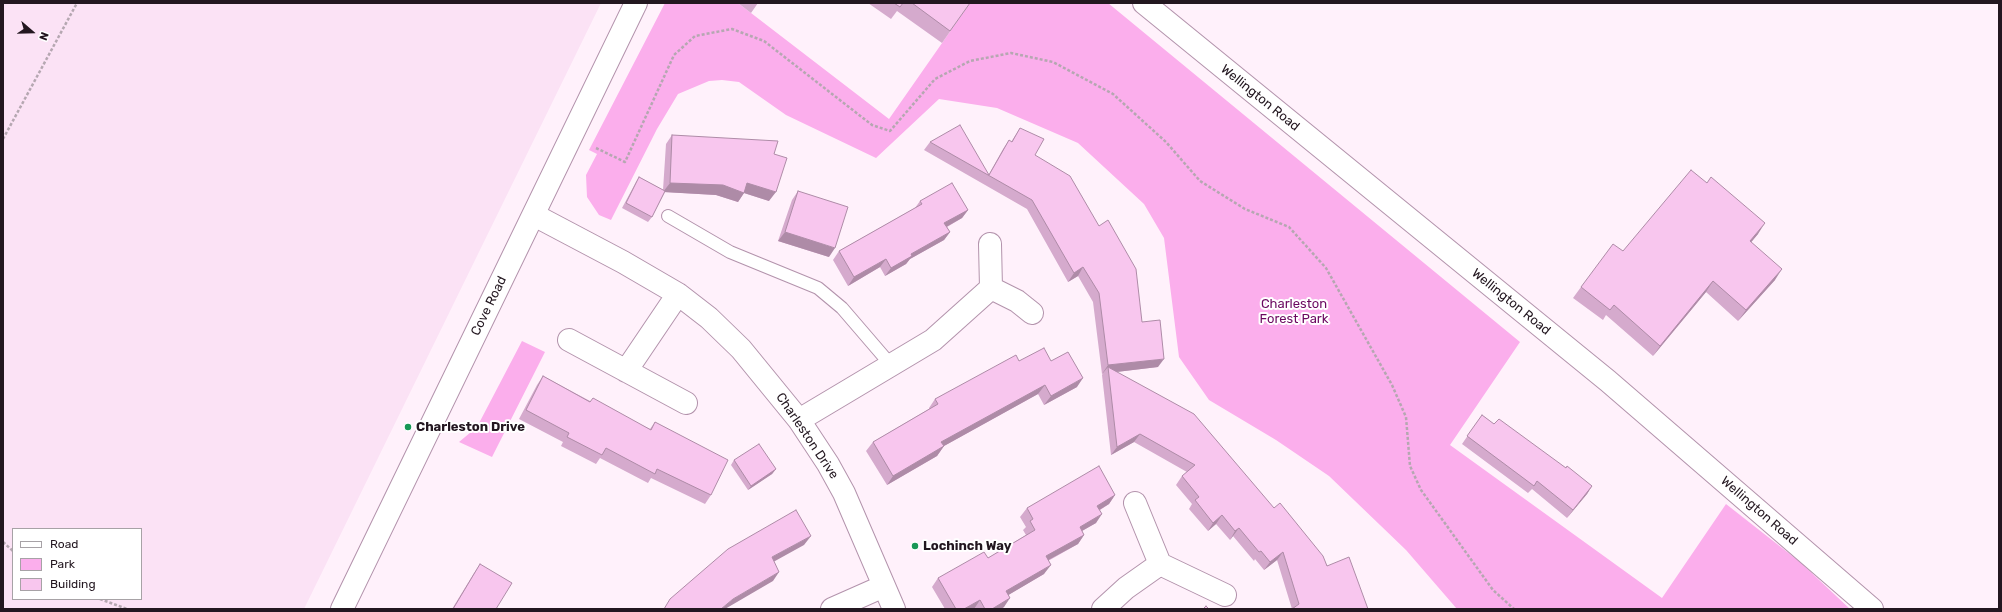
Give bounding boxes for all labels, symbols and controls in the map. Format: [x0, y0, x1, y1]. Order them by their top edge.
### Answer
north arrow [12, 12, 52, 52]
text: N [36, 30, 51, 42]
street label: Wellington Road [1217, 61, 1303, 135]
street label: Wellington Road [1468, 265, 1554, 339]
street label: Cove Road [468, 274, 510, 338]
park label: Charleston Forest Park [1260, 296, 1328, 327]
street label: Charleston Drive [772, 390, 842, 482]
place label: Charleston Drive [416, 419, 525, 435]
marker: Charleston Drive [403, 422, 413, 432]
street label: Wellington Road [1717, 473, 1801, 549]
legend [12, 528, 142, 600]
text: Road [50, 537, 78, 551]
place label: Lochinch Way [923, 538, 1011, 554]
marker: Lochinch Way [910, 541, 920, 551]
text: Park [50, 557, 75, 571]
text: Building [50, 577, 96, 591]

